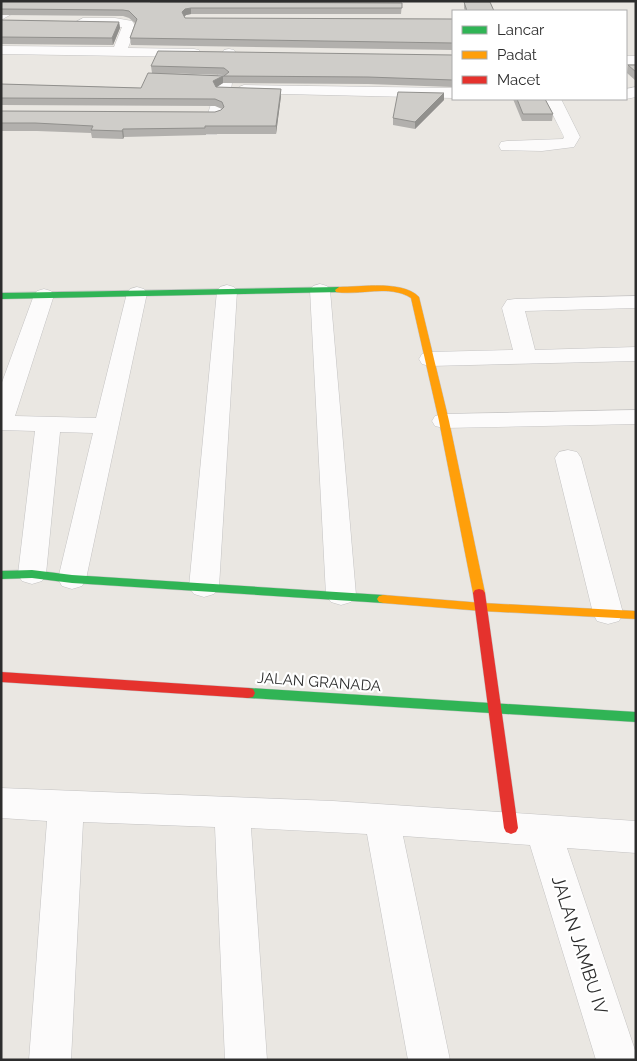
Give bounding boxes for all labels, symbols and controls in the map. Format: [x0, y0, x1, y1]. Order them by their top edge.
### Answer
legend [452, 10, 627, 100]
text: Lancar [497, 21, 545, 39]
text: Padat [497, 46, 537, 64]
text: Macet [497, 71, 540, 89]
street label: JALAN GRANADA [256, 669, 382, 695]
street label: JALAN JAMBU IV [548, 873, 612, 1017]

